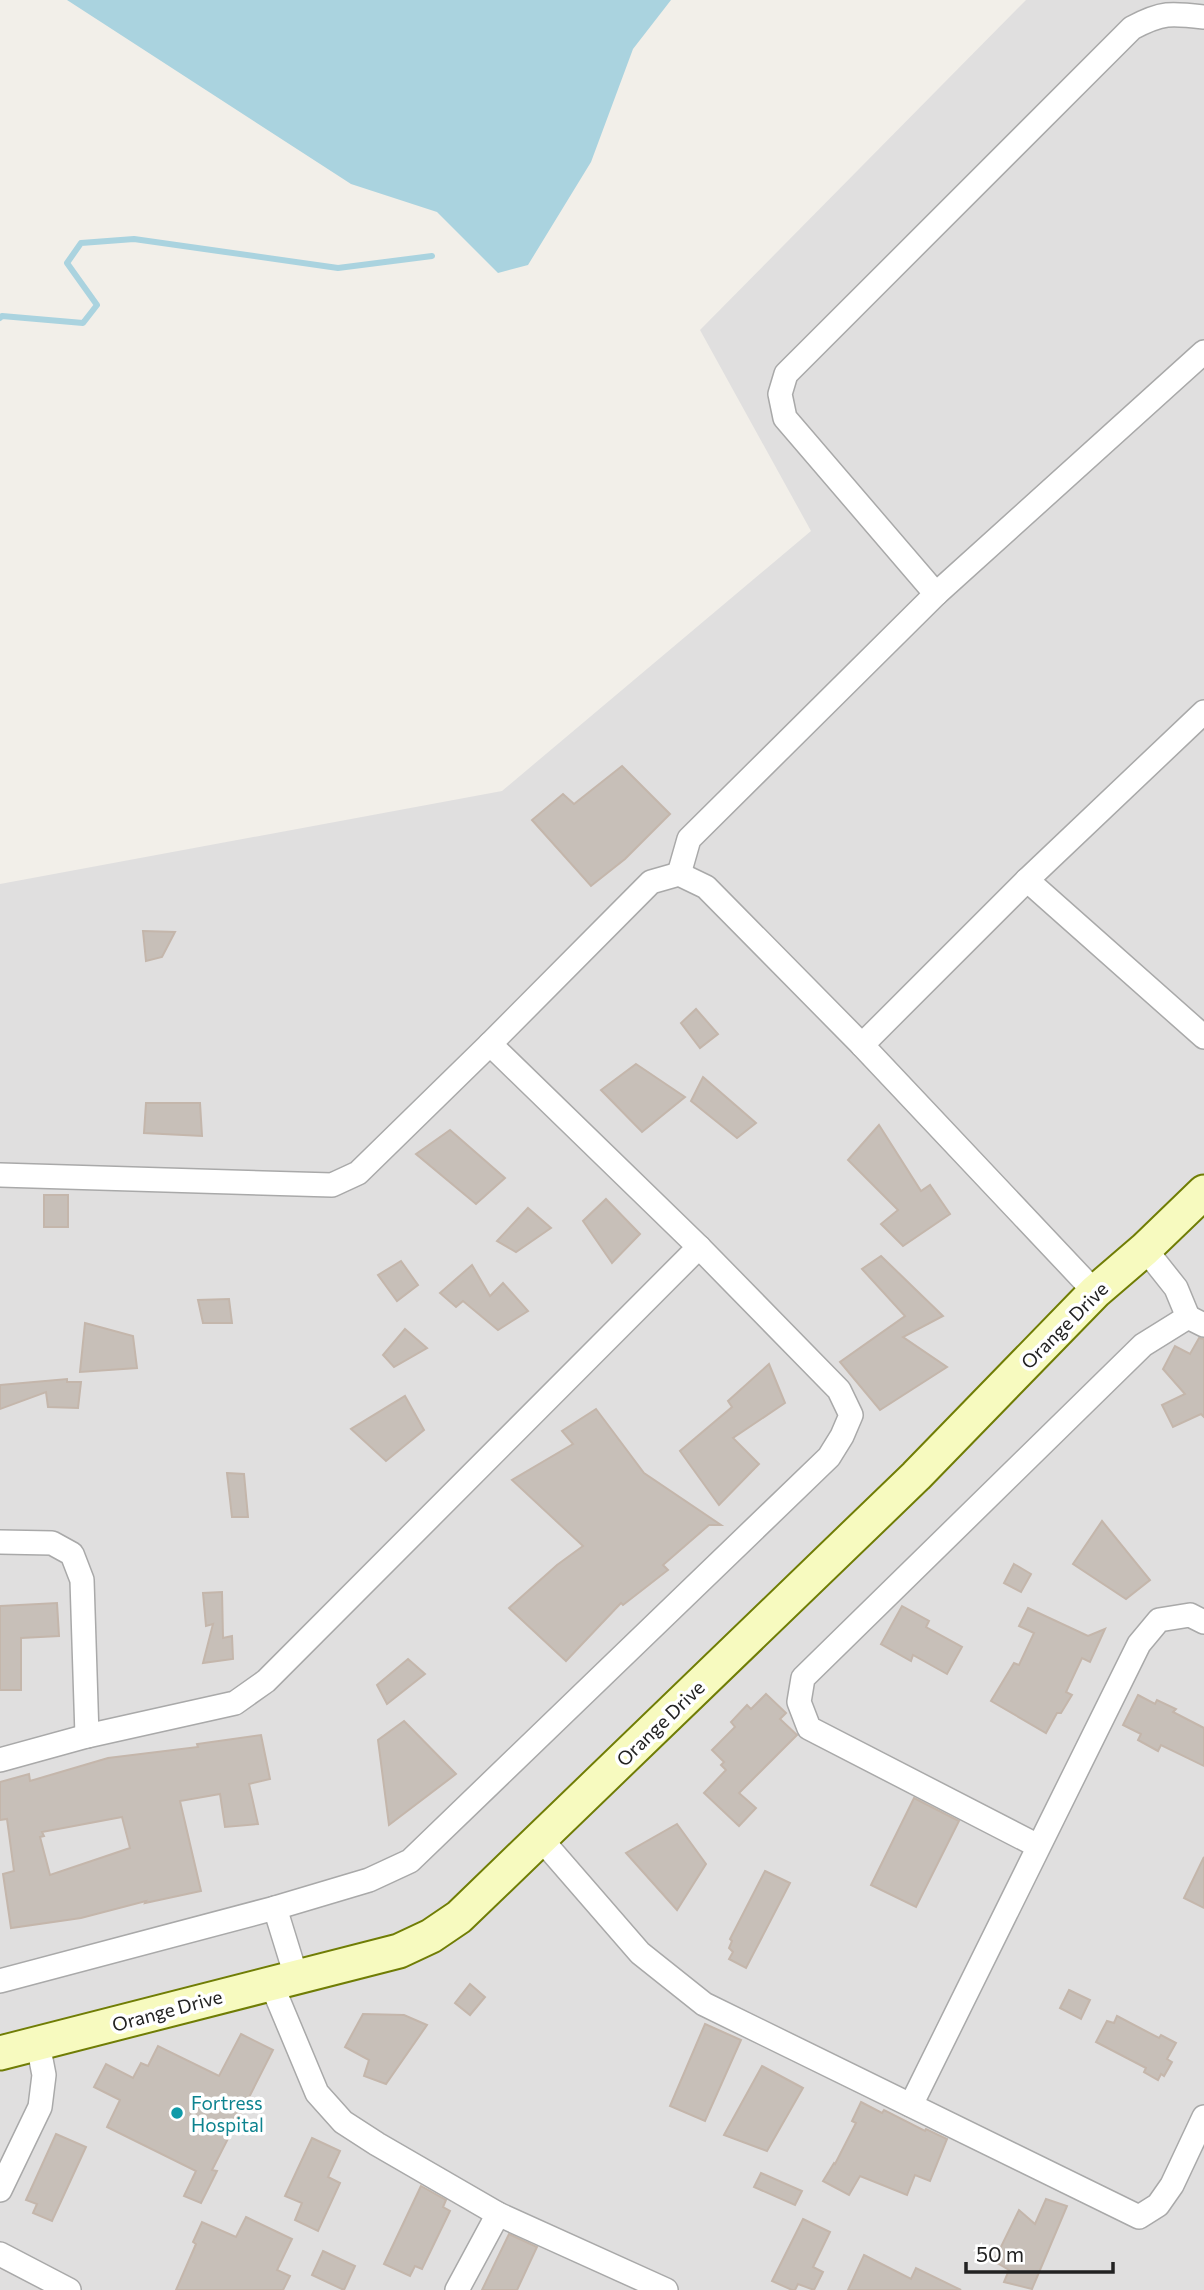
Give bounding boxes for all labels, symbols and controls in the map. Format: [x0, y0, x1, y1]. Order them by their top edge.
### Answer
street label: Orange Drive [1016, 1277, 1112, 1373]
street label: Orange Drive [611, 1675, 709, 1771]
street label: Orange Drive [109, 1984, 225, 2036]
place label: Fortress Hospital [191, 2091, 264, 2136]
marker: Fortress Hospital [169, 2105, 185, 2121]
scale bar [966, 2230, 1113, 2274]
text: 50 m [976, 2241, 1024, 2266]

